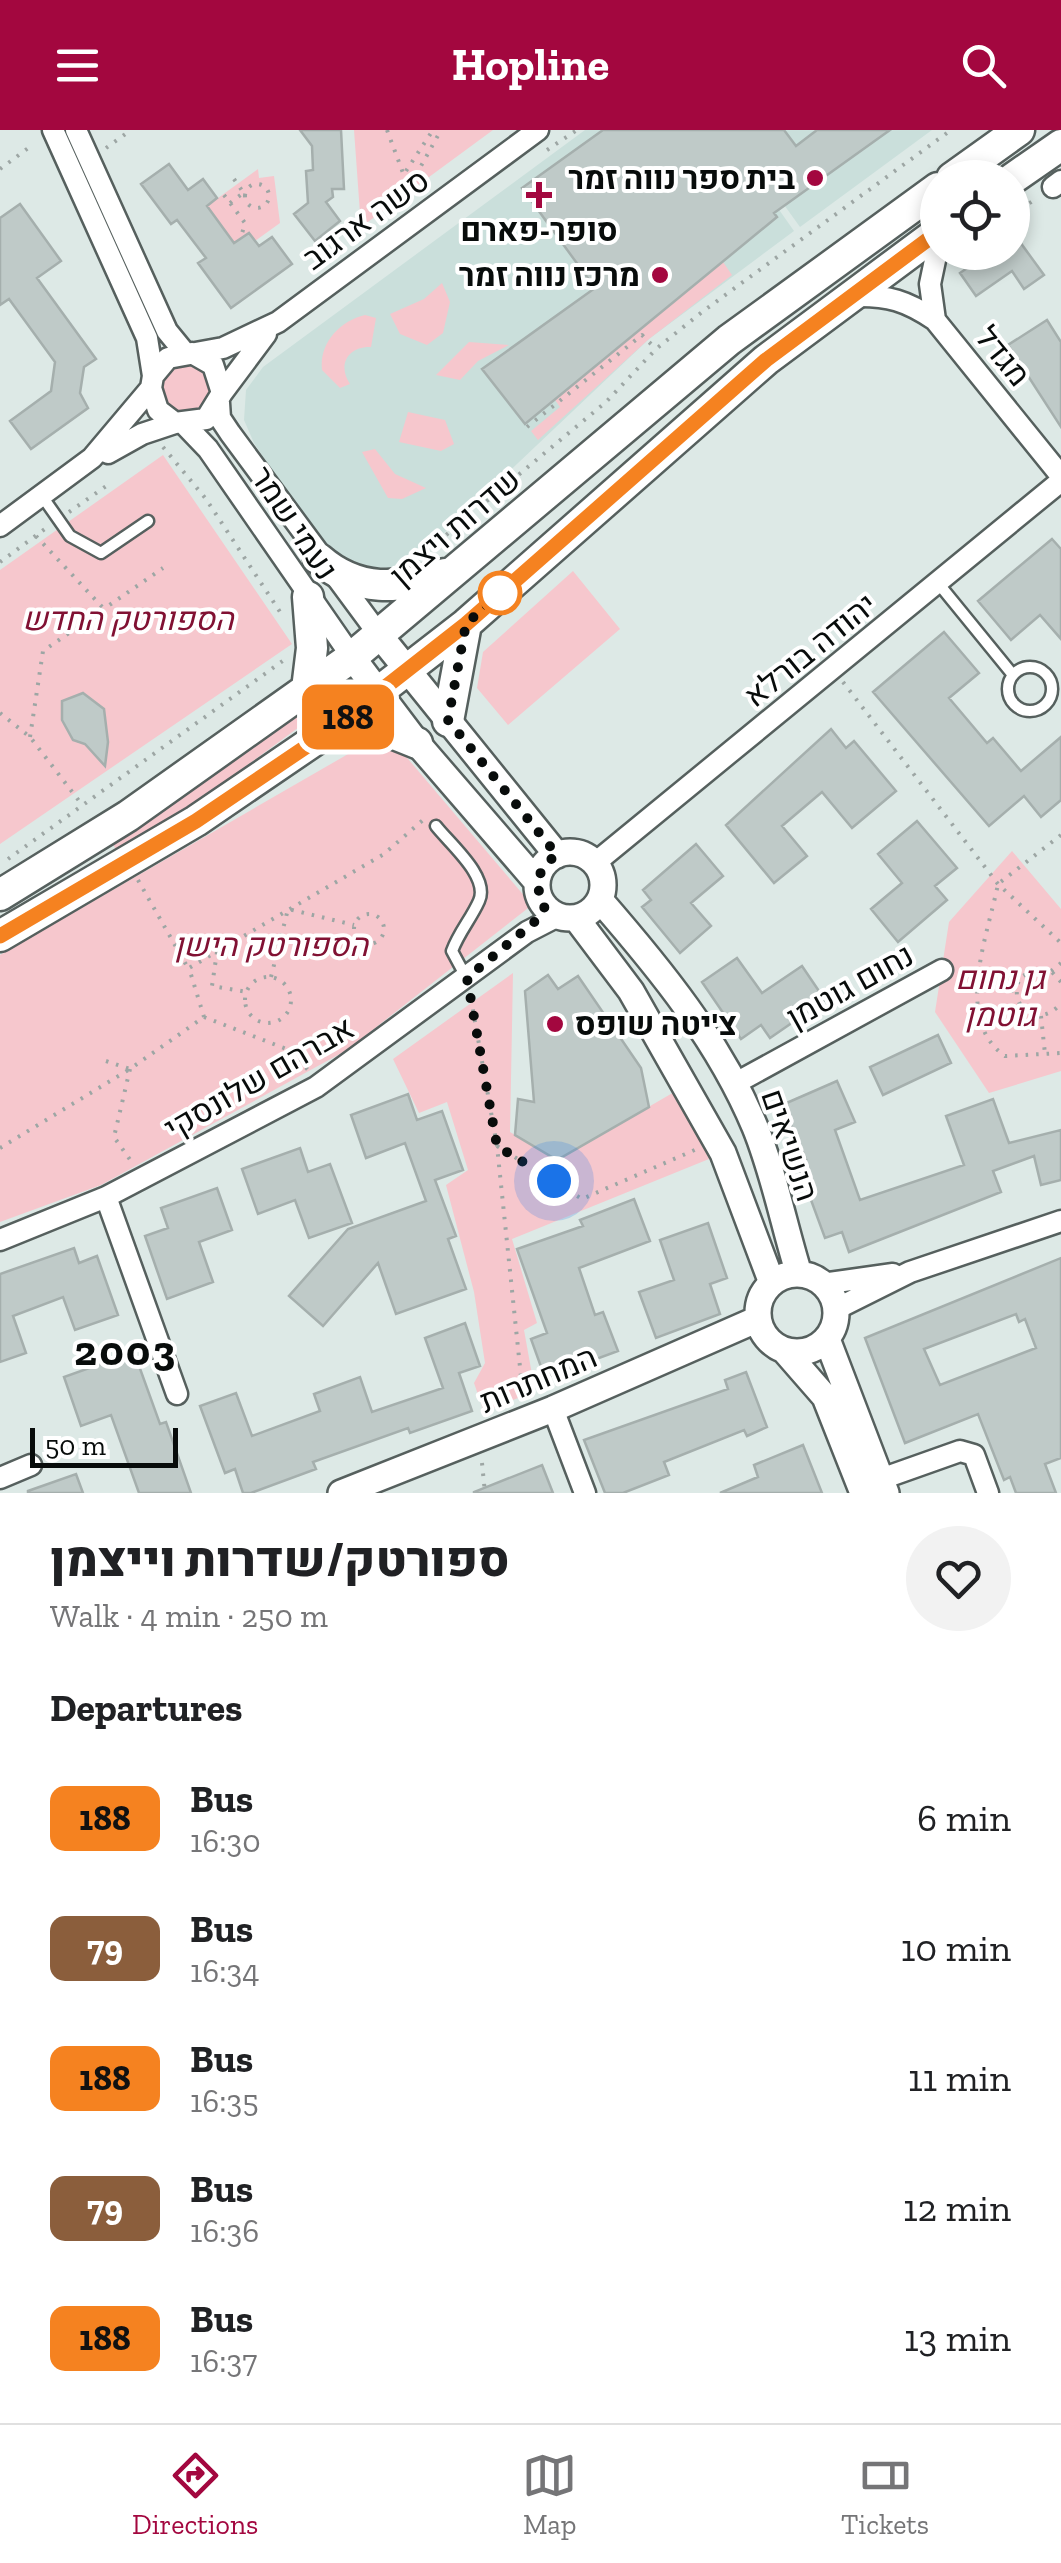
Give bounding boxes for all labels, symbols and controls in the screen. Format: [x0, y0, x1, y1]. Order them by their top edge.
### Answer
icon: menu [50, 38, 105, 93]
text: Hopline [452, 38, 609, 92]
icon: search [956, 38, 1011, 93]
place label: בית ספר נווה זמר [568, 159, 795, 197]
street label: סשה ארגוב [295, 160, 437, 278]
map controls [920, 160, 1030, 270]
button: locate [920, 160, 1030, 270]
marker: בית ספר נווה זמר [804, 167, 826, 189]
marker: סופר-פארם [528, 184, 550, 206]
place label: סופר-פארם [460, 211, 618, 249]
place label: מרכז נווה זמר [459, 256, 640, 294]
marker: מרכז נווה זמר [649, 264, 671, 286]
street label: מגדל [968, 318, 1038, 394]
street label: נעמי שמר [242, 459, 346, 587]
street label: שדרות ויצמן [382, 460, 528, 594]
unlabelled marker [479, 572, 521, 614]
street label: יהודה בורלא [736, 585, 884, 715]
park label: הספורטק החדש [22, 600, 236, 638]
line badge: 188 [290, 684, 406, 750]
text: 188 [322, 696, 374, 738]
park label: הספורטק הישן [174, 926, 370, 964]
street label: נחום גוטמן [780, 936, 920, 1036]
park label: גן נחום גוטמן [955, 959, 1047, 1034]
place label: צ'יטה שופס [575, 1005, 737, 1043]
street label: אברהם שלונסקי [158, 1008, 360, 1148]
marker: צ'יטה שופס [544, 1013, 566, 1035]
street label: הנשיאים [753, 1084, 827, 1206]
your location [529, 1156, 579, 1206]
district label: 2003 [74, 1325, 178, 1376]
street label: המחתרות [474, 1337, 602, 1421]
scale bar [30, 1423, 178, 1468]
text: 50 m [45, 1429, 106, 1462]
button: heart [906, 1526, 1011, 1631]
text: ספורטק/שדרות וייצמן [50, 1531, 509, 1588]
text: Walk · 4 min · 250 m [50, 1597, 328, 1635]
text: Departures [50, 1685, 242, 1731]
text: Bus [190, 1776, 253, 1822]
text: 6 min [917, 1795, 1011, 1841]
text: 188 [79, 1797, 131, 1839]
text: 16:30 [190, 1822, 261, 1860]
text: Bus [190, 1906, 253, 1952]
text: 10 min [901, 1925, 1011, 1971]
text: 79 [87, 1927, 123, 1969]
text: 16:34 [190, 1952, 259, 1990]
text: Bus [190, 2036, 253, 2082]
text: 11 min [908, 2055, 1011, 2101]
text: 188 [79, 2057, 131, 2099]
text: 16:35 [190, 2082, 259, 2120]
text: Bus [190, 2166, 253, 2212]
text: 12 min [903, 2185, 1011, 2231]
text: 79 [87, 2187, 123, 2229]
text: 16:36 [190, 2212, 259, 2250]
text: Bus [190, 2296, 253, 2342]
text: 13 min [904, 2315, 1011, 2361]
text: 188 [79, 2317, 131, 2359]
text: 16:37 [190, 2342, 257, 2380]
tab: Directions [132, 2448, 258, 2541]
tab: Map [522, 2448, 577, 2541]
tab: Tickets [841, 2448, 929, 2541]

